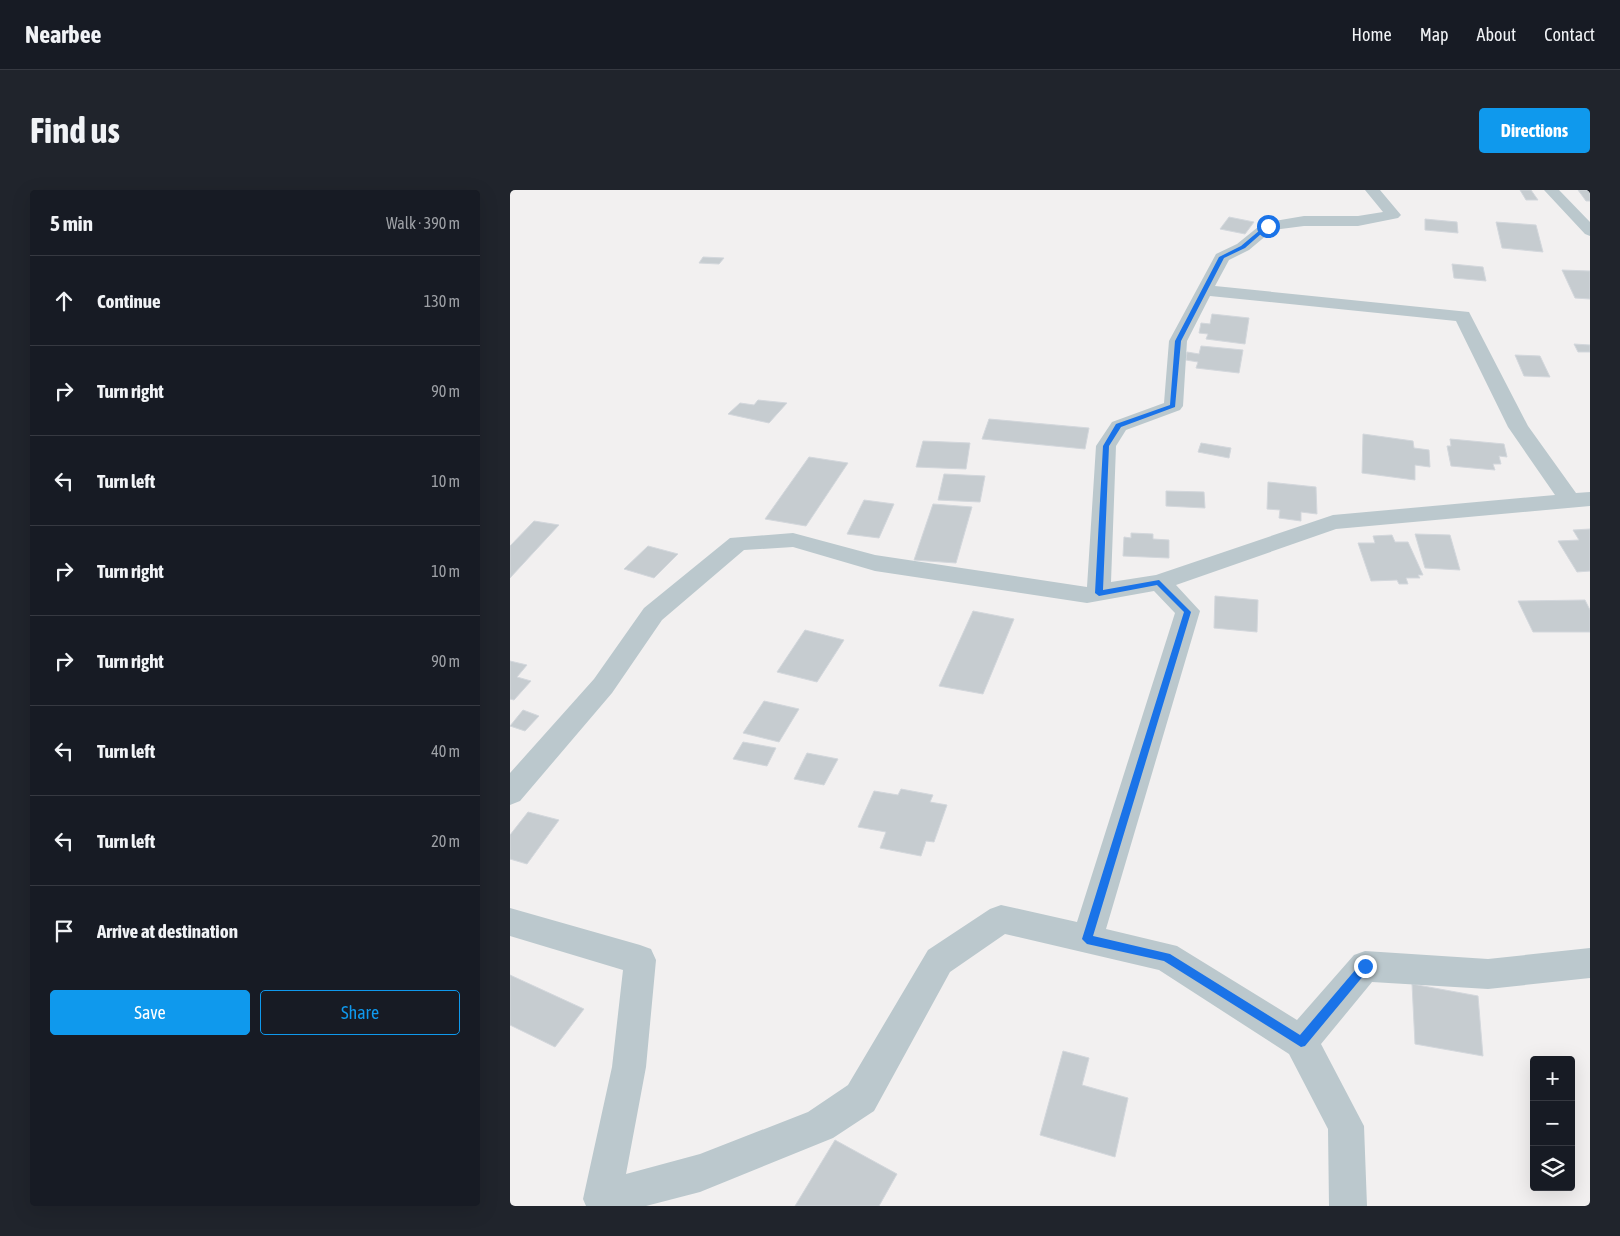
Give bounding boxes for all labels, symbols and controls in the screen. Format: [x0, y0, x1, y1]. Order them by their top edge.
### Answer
text: Nearbee [25, 21, 101, 48]
text: Home [1352, 24, 1392, 45]
text: Map [1420, 24, 1449, 45]
text: About [1477, 24, 1516, 45]
text: Contact [1544, 24, 1595, 45]
button: Directions [1479, 108, 1590, 153]
text: Find us [30, 110, 120, 150]
text: 5 min [50, 211, 93, 235]
text: Walk · 390 m [386, 214, 460, 232]
route start [1257, 215, 1280, 238]
icon: ahead [50, 287, 78, 315]
text: Continue [97, 290, 161, 312]
text: 130 m [424, 292, 460, 310]
icon: right [50, 377, 78, 405]
text: Turn right [97, 380, 164, 402]
text: 90 m [431, 382, 460, 400]
icon: left [50, 467, 78, 495]
text: Turn left [97, 470, 155, 492]
text: 10 m [431, 472, 460, 490]
icon: right [50, 557, 78, 585]
text: Turn right [97, 560, 164, 582]
text: 10 m [431, 562, 460, 580]
icon: right [50, 647, 78, 675]
text: Turn right [97, 650, 164, 672]
text: 90 m [431, 652, 460, 670]
icon: left [50, 737, 78, 765]
text: Turn left [97, 740, 155, 762]
text: 40 m [431, 742, 460, 760]
icon: left [50, 827, 78, 855]
text: Turn left [97, 830, 155, 852]
text: 20 m [431, 832, 460, 850]
icon: arrive [50, 917, 78, 945]
text: Arrive at destination [97, 920, 238, 942]
route end [1354, 955, 1377, 978]
button: Save [50, 990, 250, 1035]
button: Share [260, 990, 460, 1035]
map controls [1530, 1056, 1575, 1191]
button: + [1530, 1056, 1575, 1101]
button: − [1530, 1101, 1575, 1146]
button: layers [1530, 1146, 1575, 1191]

